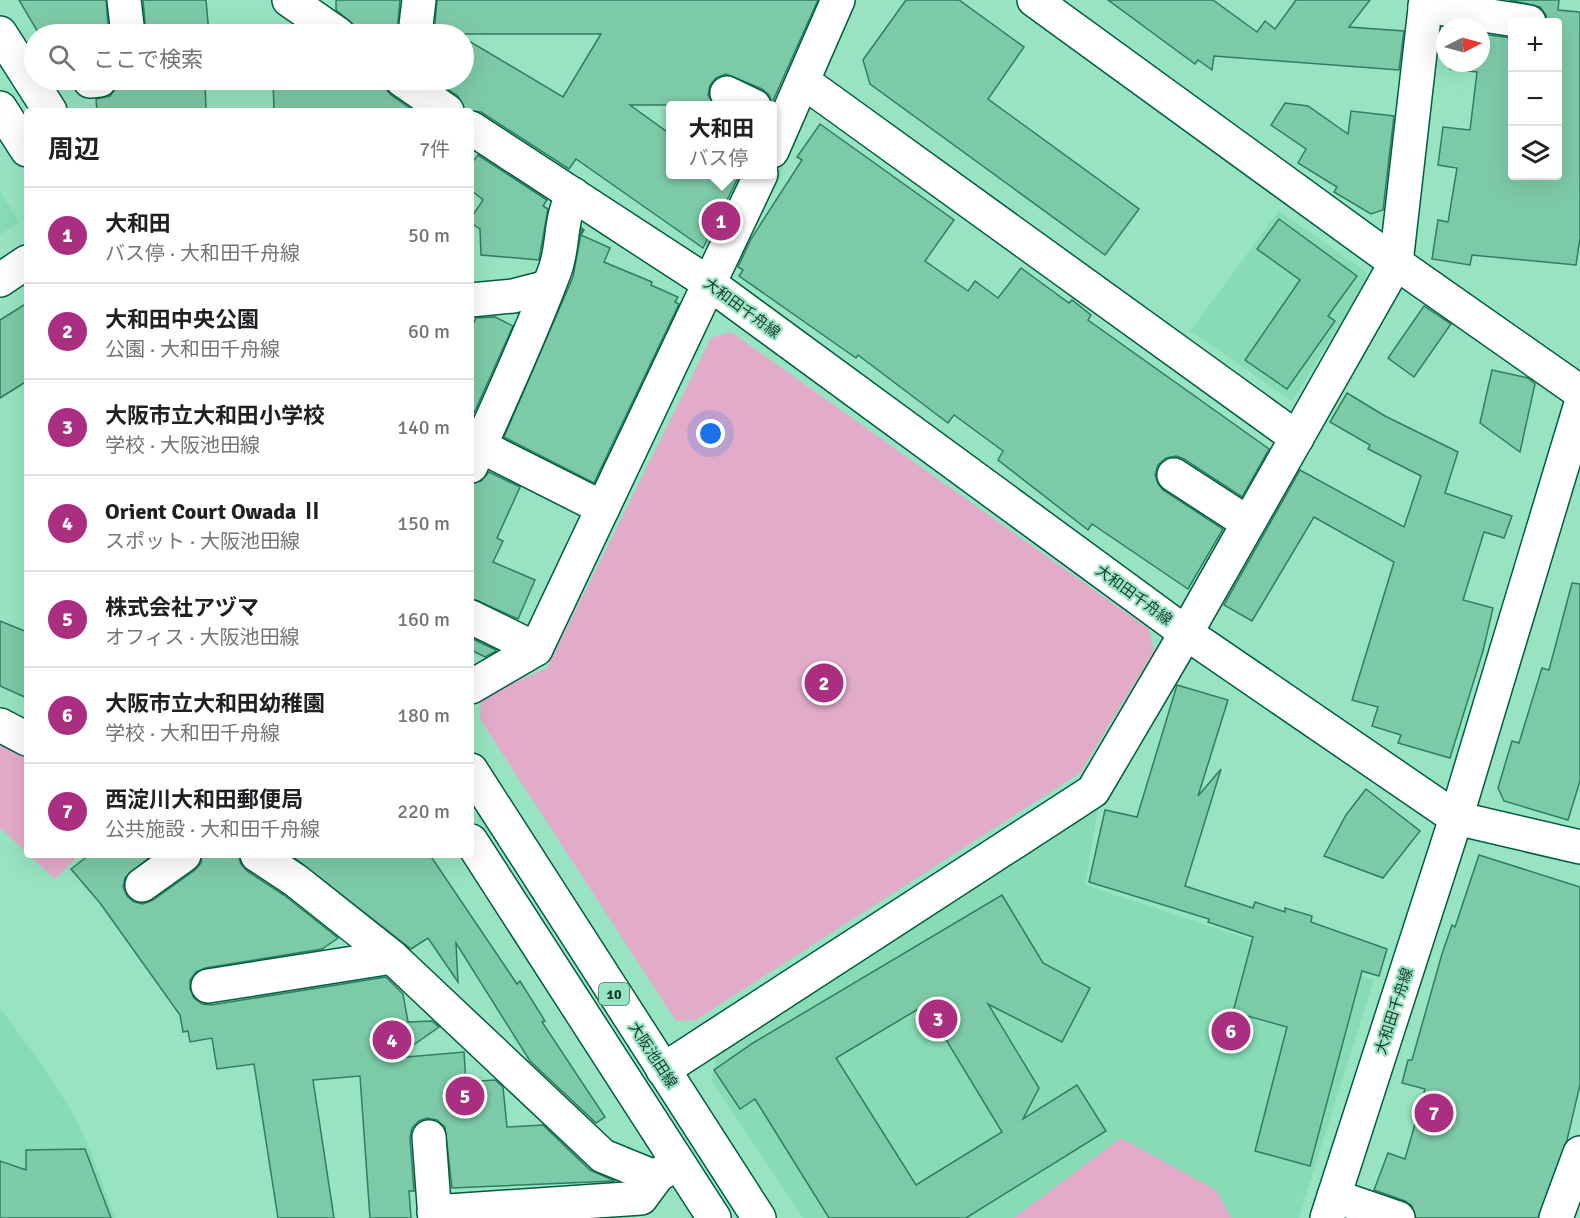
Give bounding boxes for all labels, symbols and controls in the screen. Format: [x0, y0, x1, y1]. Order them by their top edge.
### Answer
north arrow [1436, 18, 1490, 72]
map controls [1508, 18, 1562, 180]
button: + [1508, 18, 1562, 72]
search box [24, 24, 474, 90]
icon: search [45, 41, 78, 74]
text: ここで検索 [93, 46, 203, 73]
button: − [1508, 72, 1562, 126]
popup [666, 101, 777, 179]
text: 大和田 [688, 115, 755, 142]
button: layers [1508, 126, 1562, 180]
text: 周辺 [48, 134, 100, 166]
text: 7件 [419, 137, 450, 162]
text: バス停 [688, 146, 748, 171]
pin: 1 [702, 198, 740, 244]
text: 大和田 [105, 210, 171, 237]
text: 1 [62, 223, 73, 248]
text: 50 m [408, 223, 450, 248]
text: バス停 · 大和田千舟線 [105, 241, 300, 266]
street label: 大和田千舟線 [700, 274, 784, 342]
text: 大和田中央公園 [105, 306, 259, 333]
text: 2 [62, 319, 73, 344]
text: 60 m [408, 319, 450, 344]
text: 公園 · 大和田千舟線 [105, 337, 280, 362]
text: 大阪市立大和田小学校 [105, 402, 325, 429]
text: 3 [62, 415, 73, 440]
text: 140 m [397, 415, 450, 440]
your location [696, 419, 725, 448]
text: 学校 · 大阪池田線 [105, 433, 260, 458]
text: Orient Court Owada Ⅱ [105, 498, 323, 525]
text: 4 [62, 511, 73, 536]
text: 150 m [397, 511, 450, 536]
text: スポット · 大阪池田線 [105, 529, 300, 554]
street label: 大和田千舟線 [1092, 561, 1176, 629]
text: 株式会社アヅマ [105, 594, 259, 621]
text: 5 [62, 607, 73, 632]
text: 160 m [397, 607, 450, 632]
text: オフィス · 大阪池田線 [105, 625, 300, 650]
pin: 2 [804, 660, 844, 706]
text: 大阪市立大和田幼稚園 [105, 690, 325, 717]
text: 6 [62, 703, 73, 728]
text: 180 m [397, 703, 450, 728]
text: 学校 · 大和田千舟線 [105, 721, 280, 746]
text: 西淀川大和田郵便局 [105, 786, 303, 813]
text: 7 [62, 799, 73, 824]
text: 220 m [397, 799, 450, 824]
text: 公共施設 · 大和田千舟線 [105, 817, 320, 842]
street label: 大和田千舟線 [1372, 965, 1416, 1057]
road number: 10 [599, 983, 629, 1005]
pin: 3 [918, 996, 958, 1042]
pin: 6 [1212, 1008, 1250, 1054]
pin: 4 [372, 1018, 412, 1062]
street label: 大阪池田線 [625, 1019, 681, 1091]
pin: 5 [446, 1074, 484, 1118]
pin: 7 [1414, 1090, 1454, 1136]

